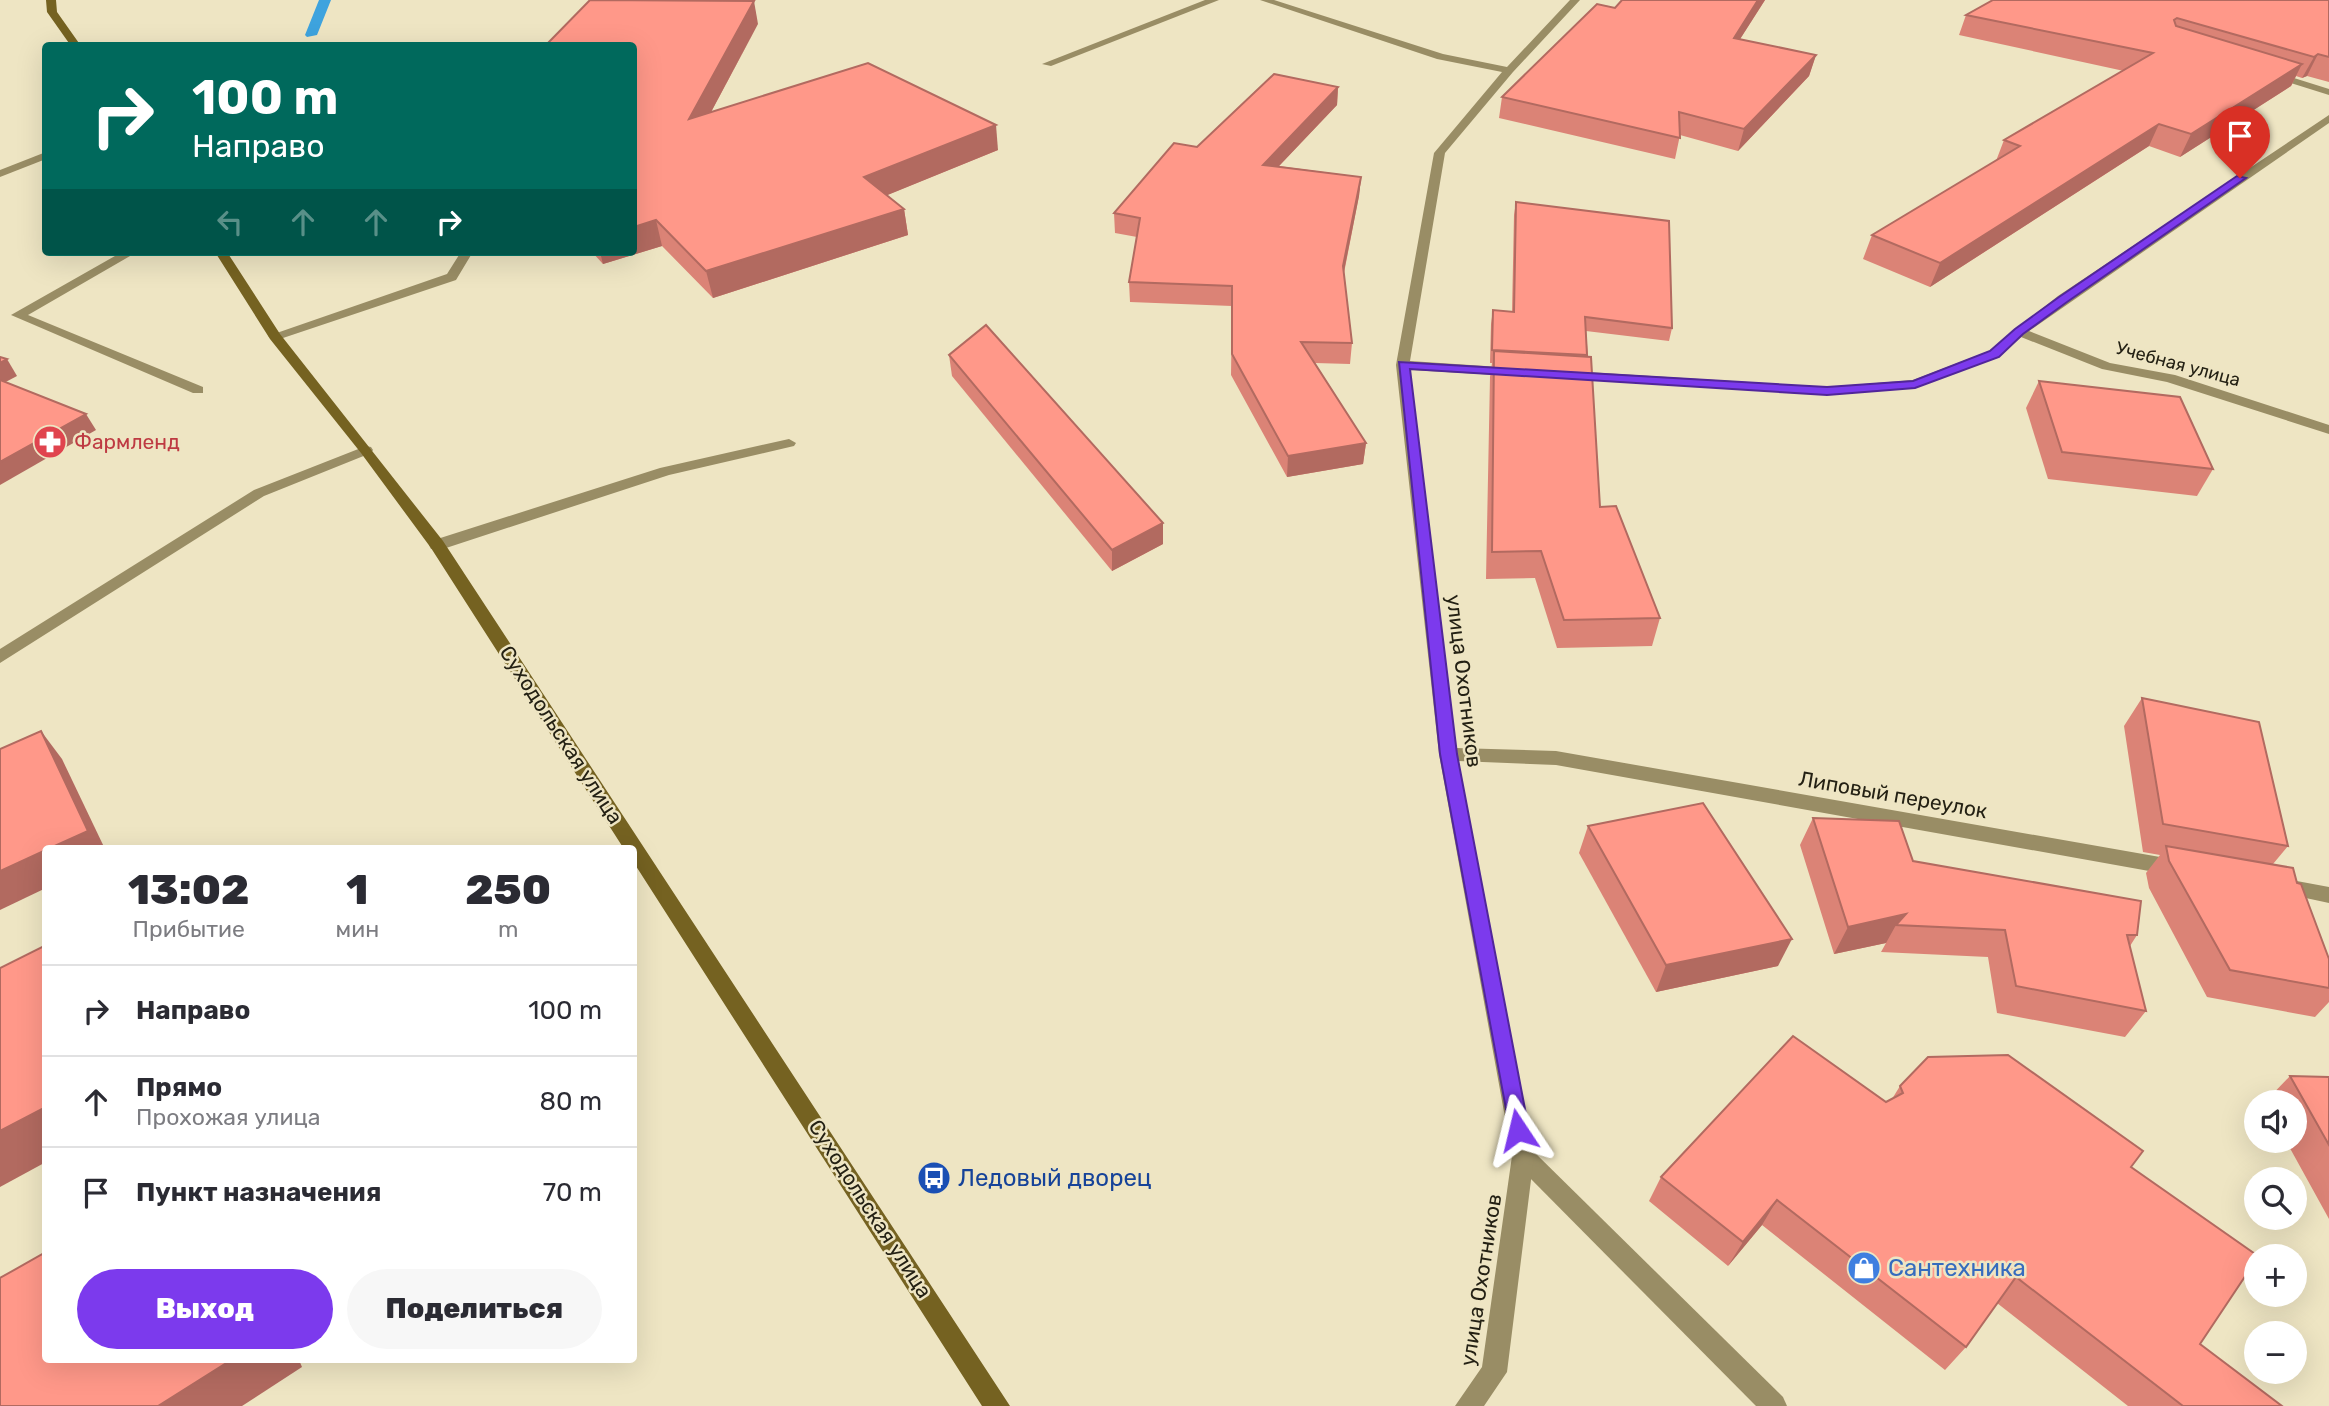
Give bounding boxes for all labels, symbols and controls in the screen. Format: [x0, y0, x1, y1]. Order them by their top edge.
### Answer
text: 100 m [192, 68, 338, 126]
icon: right [77, 70, 168, 161]
pin [2210, 106, 2270, 178]
icon: arrive [2221, 117, 2259, 155]
text: Направо [192, 127, 325, 165]
icon: left [211, 203, 249, 241]
icon: ahead [284, 203, 322, 241]
icon: ahead [357, 203, 395, 241]
icon: right [430, 203, 468, 241]
street label: Учебная улица [2113, 337, 2243, 391]
pharmacy icon: Фармленд [31, 423, 69, 461]
place label: Фармленд [74, 429, 180, 454]
street label: улица Охотников [1441, 593, 1488, 769]
street label: Суходольская улица [494, 641, 628, 829]
street label: Липовый переулок [1797, 766, 1989, 823]
text: 13:02 [128, 865, 250, 915]
text: 1 [346, 865, 368, 915]
text: 250 [465, 865, 551, 915]
text: Прибытие [133, 915, 245, 943]
text: мин [336, 915, 379, 943]
text: m [498, 915, 518, 943]
icon: right [77, 992, 115, 1030]
text: Направо [136, 995, 250, 1026]
text: 100 m [528, 995, 602, 1026]
text: Прямо [136, 1072, 222, 1103]
icon: ahead [77, 1083, 115, 1121]
text: 80 m [539, 1086, 602, 1117]
map controls [2244, 1090, 2307, 1384]
button: sound [2244, 1090, 2307, 1153]
position arrow [1481, 1093, 1555, 1167]
text: Прохожая улица [136, 1103, 320, 1131]
street label: Суходольская улица [803, 1115, 937, 1303]
bus stop icon: Ледовый дворец [915, 1159, 953, 1197]
place label: Ледовый дворец [958, 1164, 1152, 1192]
button: search [2244, 1167, 2307, 1230]
icon: arrive [77, 1174, 115, 1212]
text: Пункт назначения [136, 1177, 381, 1208]
text: 70 m [543, 1177, 602, 1208]
street label: улица Охотников [1455, 1192, 1506, 1368]
button: + [2244, 1244, 2307, 1307]
shop icon: Сантехника [1845, 1249, 1883, 1287]
place label: Сантехника [1888, 1254, 2026, 1282]
button: Выход [77, 1269, 333, 1349]
button: Поделиться [347, 1269, 602, 1349]
button: − [2244, 1321, 2307, 1384]

